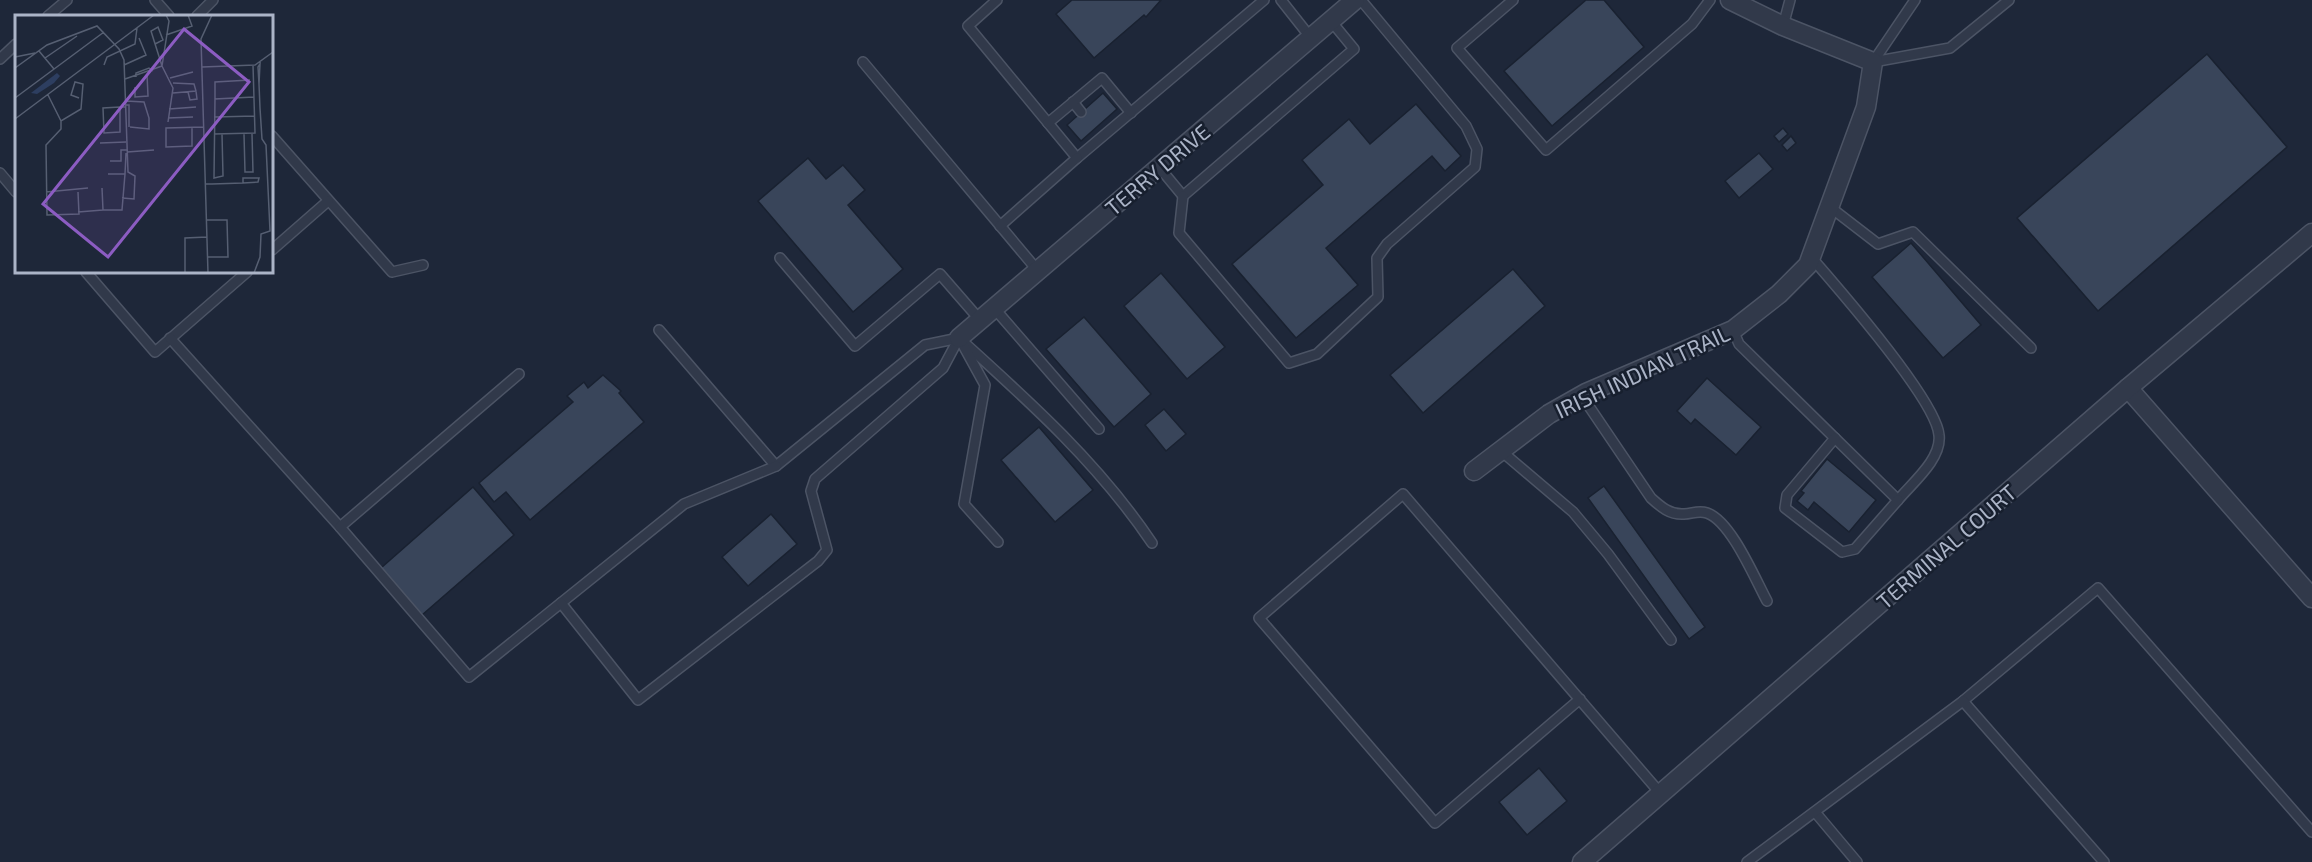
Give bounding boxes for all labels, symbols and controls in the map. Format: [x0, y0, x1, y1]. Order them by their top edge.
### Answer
inset map [15, 15, 273, 273]
street label: TERRY DRIVE [1099, 118, 1215, 220]
street label: IRISH INDIAN TRAIL [1551, 319, 1733, 423]
street label: TERMINAL COURT [1871, 478, 2021, 614]

